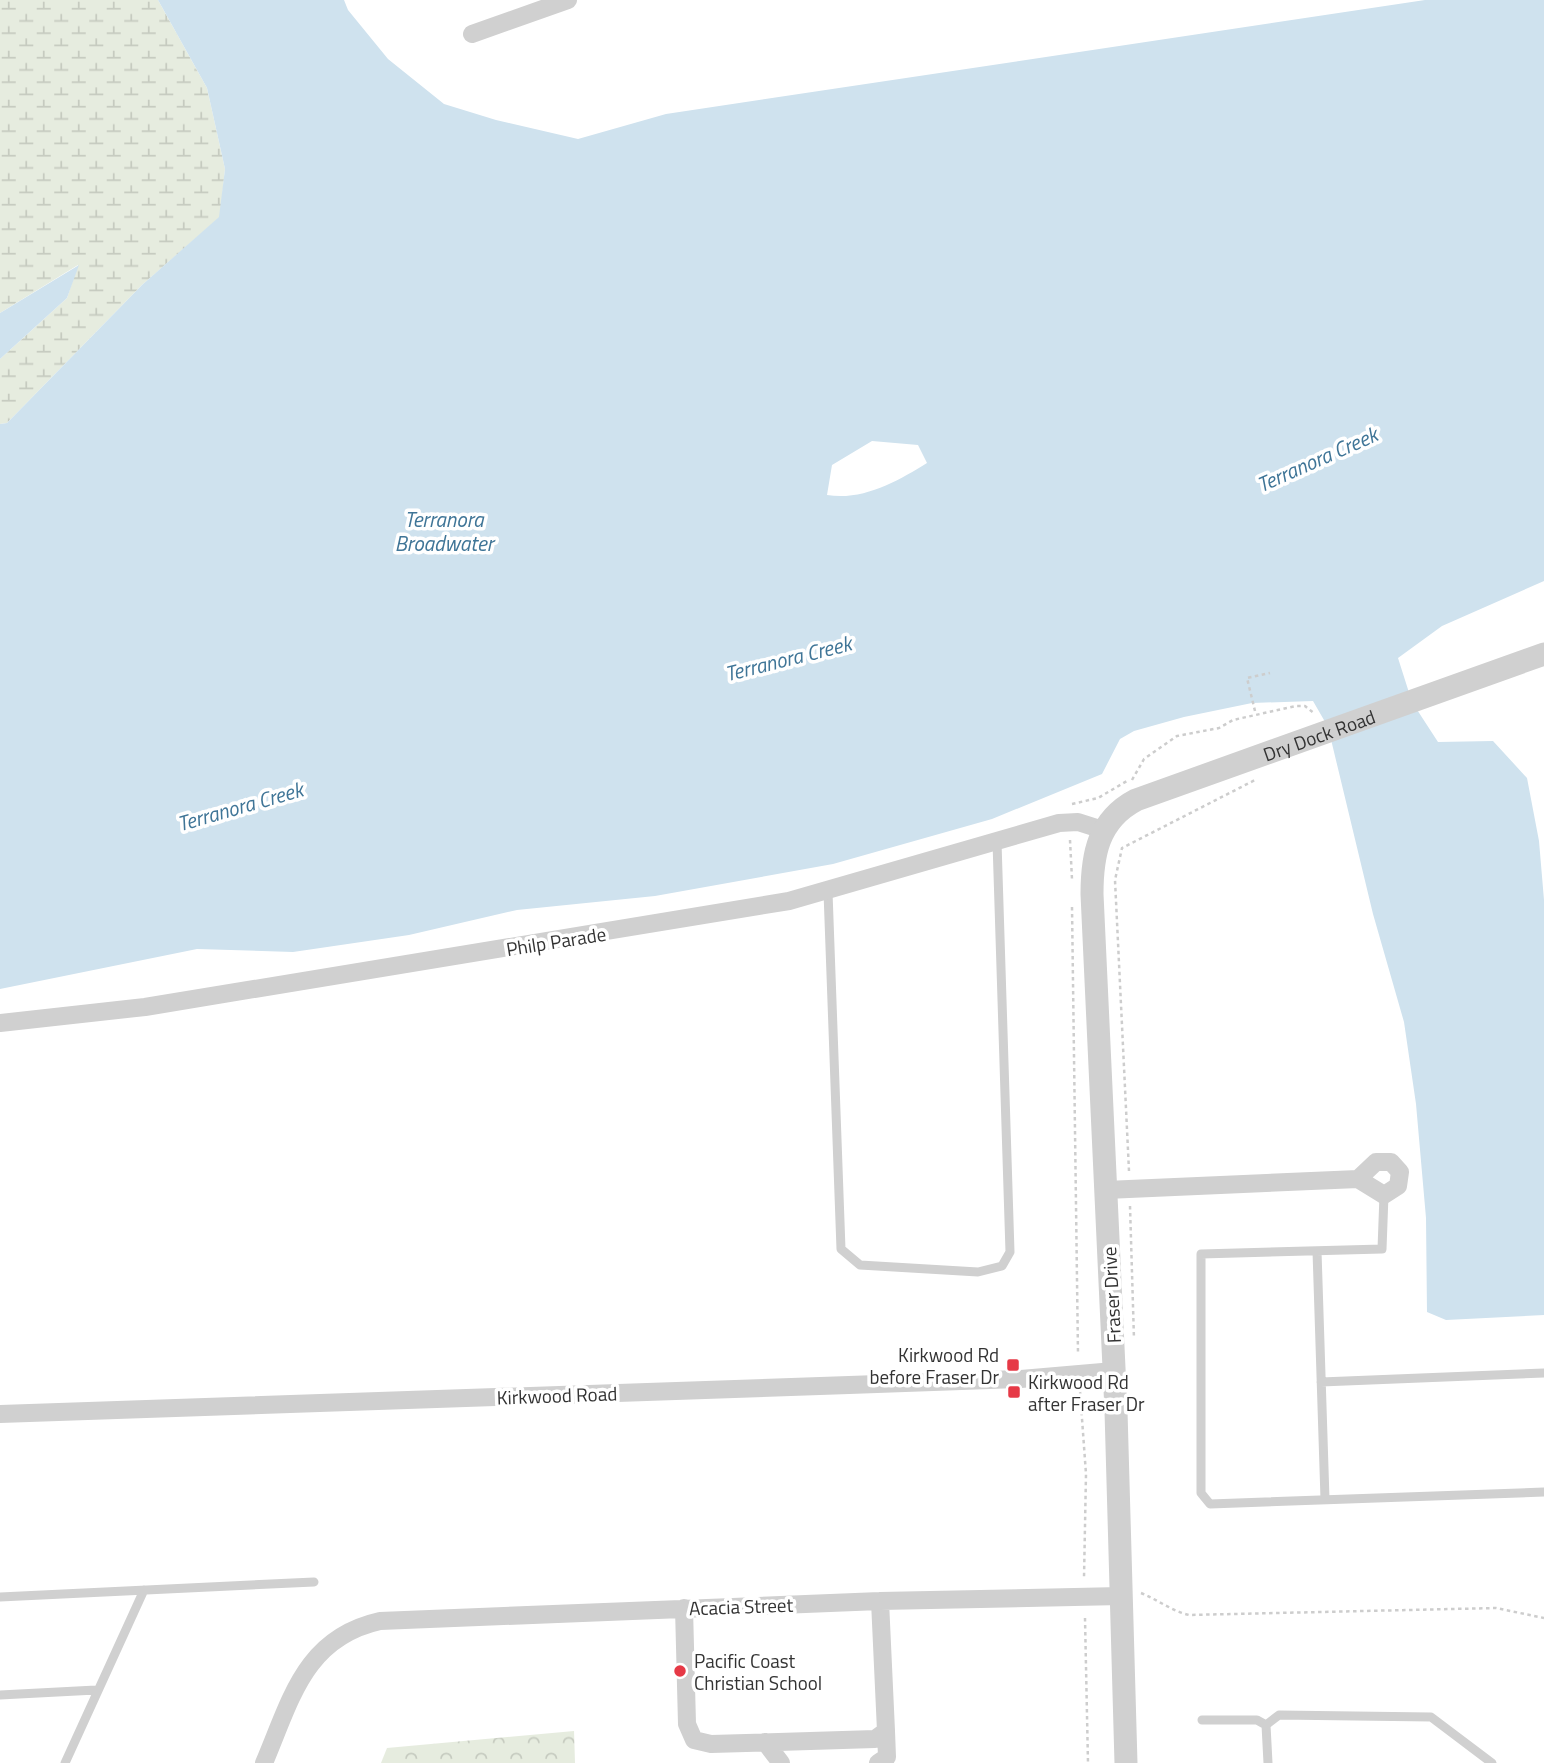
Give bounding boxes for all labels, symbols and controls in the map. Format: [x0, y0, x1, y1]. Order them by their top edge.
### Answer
water label: Terranora Creek [1251, 417, 1385, 500]
water label: Terranora Broadwater [395, 503, 496, 559]
water label: Terranora Creek [721, 626, 857, 689]
street label: Dry Dock Road [1259, 701, 1379, 768]
water label: Terranora Creek [173, 772, 309, 839]
street label: Philp Parade [504, 919, 608, 963]
street label: Fraser Drive [1094, 1246, 1128, 1344]
place label: Kirkwood Rd before Fraser Dr [869, 1340, 999, 1391]
marker: Kirkwood Rd before Fraser Dr [1005, 1357, 1021, 1373]
place label: Kirkwood Rd after Fraser Dr [1028, 1367, 1145, 1418]
street label: Kirkwood Road [496, 1378, 618, 1412]
marker: Kirkwood Rd after Fraser Dr [1006, 1384, 1022, 1400]
street label: Acacia Street [688, 1590, 794, 1622]
place label: Pacific Coast Christian School [694, 1646, 822, 1697]
marker: Pacific Coast Christian School [672, 1663, 688, 1679]

